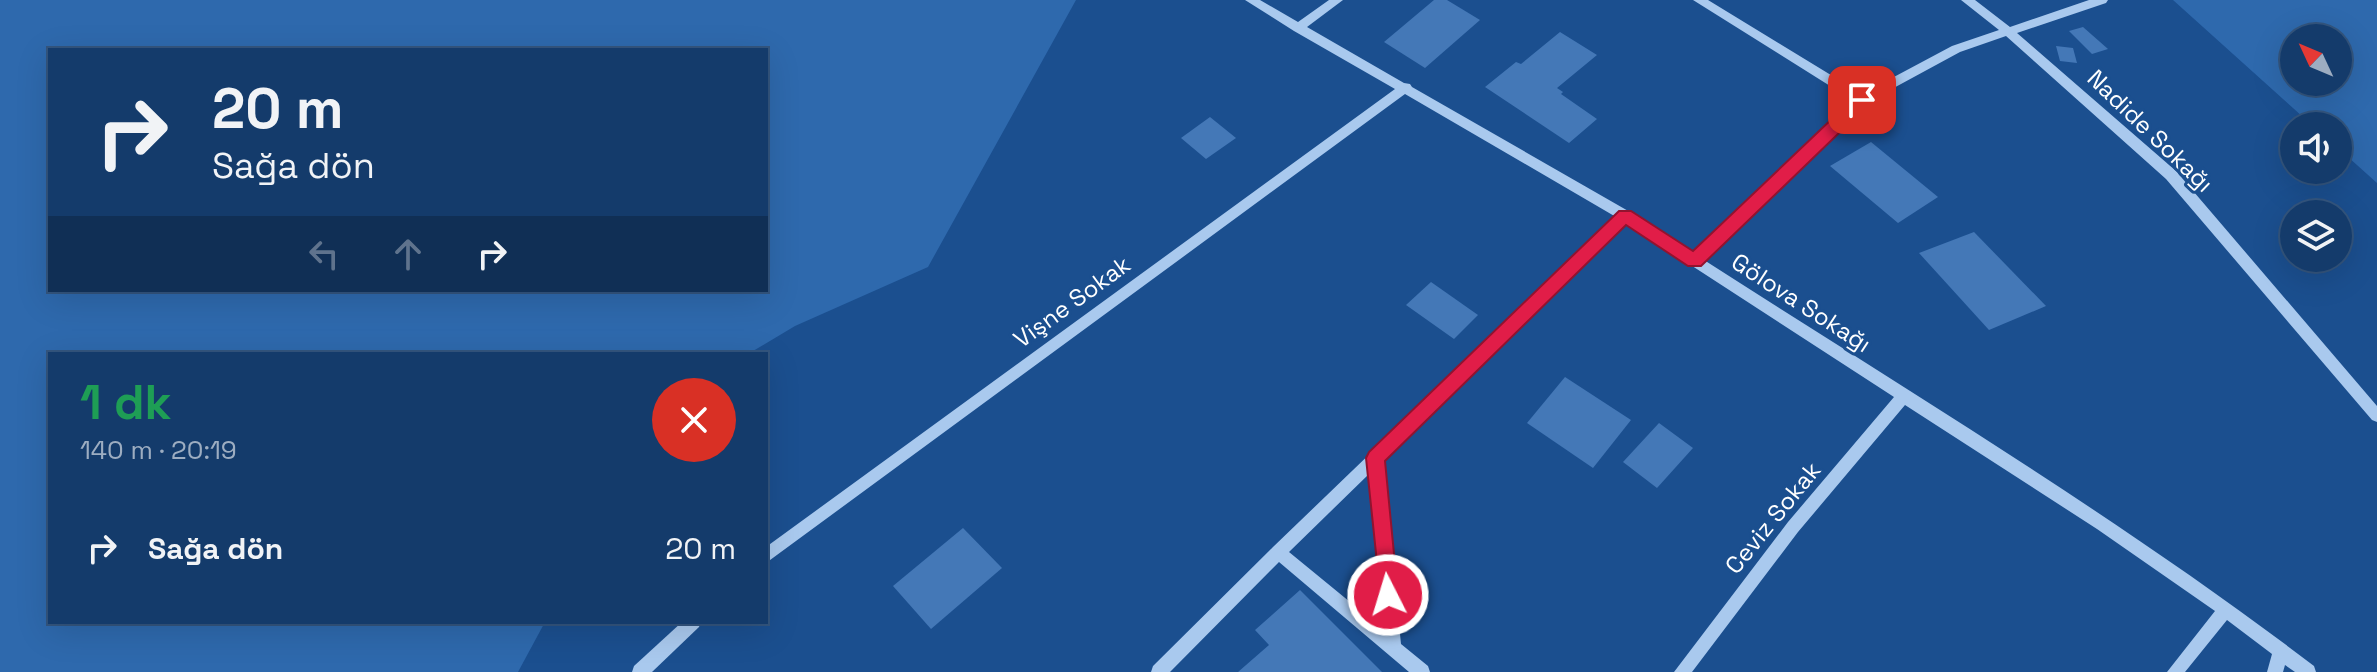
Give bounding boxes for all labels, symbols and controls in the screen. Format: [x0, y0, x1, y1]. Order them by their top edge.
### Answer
north arrow [2280, 24, 2352, 96]
map controls [2280, 24, 2352, 272]
street label: Nadide Sokağı [2081, 63, 2220, 199]
pin [1828, 66, 1896, 134]
text: 20 m [212, 73, 344, 144]
icon: arrive [1840, 78, 1884, 122]
icon: right [80, 80, 184, 184]
button: sound [2280, 112, 2352, 184]
text: Sağa dön [212, 143, 375, 189]
button: layers [2280, 200, 2352, 272]
icon: left [302, 232, 346, 276]
icon: ahead [386, 232, 430, 276]
icon: right [470, 232, 514, 276]
street label: Gölova Sokağı [1726, 246, 1877, 359]
street label: Vişne Sokak [1007, 249, 1136, 355]
text: 1 dk [80, 372, 172, 433]
button: close [652, 378, 736, 462]
text: 140 m · 20:19 [80, 433, 237, 467]
street label: Ceviz Sokak [1718, 455, 1827, 580]
icon: right [80, 526, 124, 570]
text: Sağa dön [148, 529, 283, 568]
text: 20 m [665, 529, 736, 568]
position arrow [1346, 553, 1430, 637]

